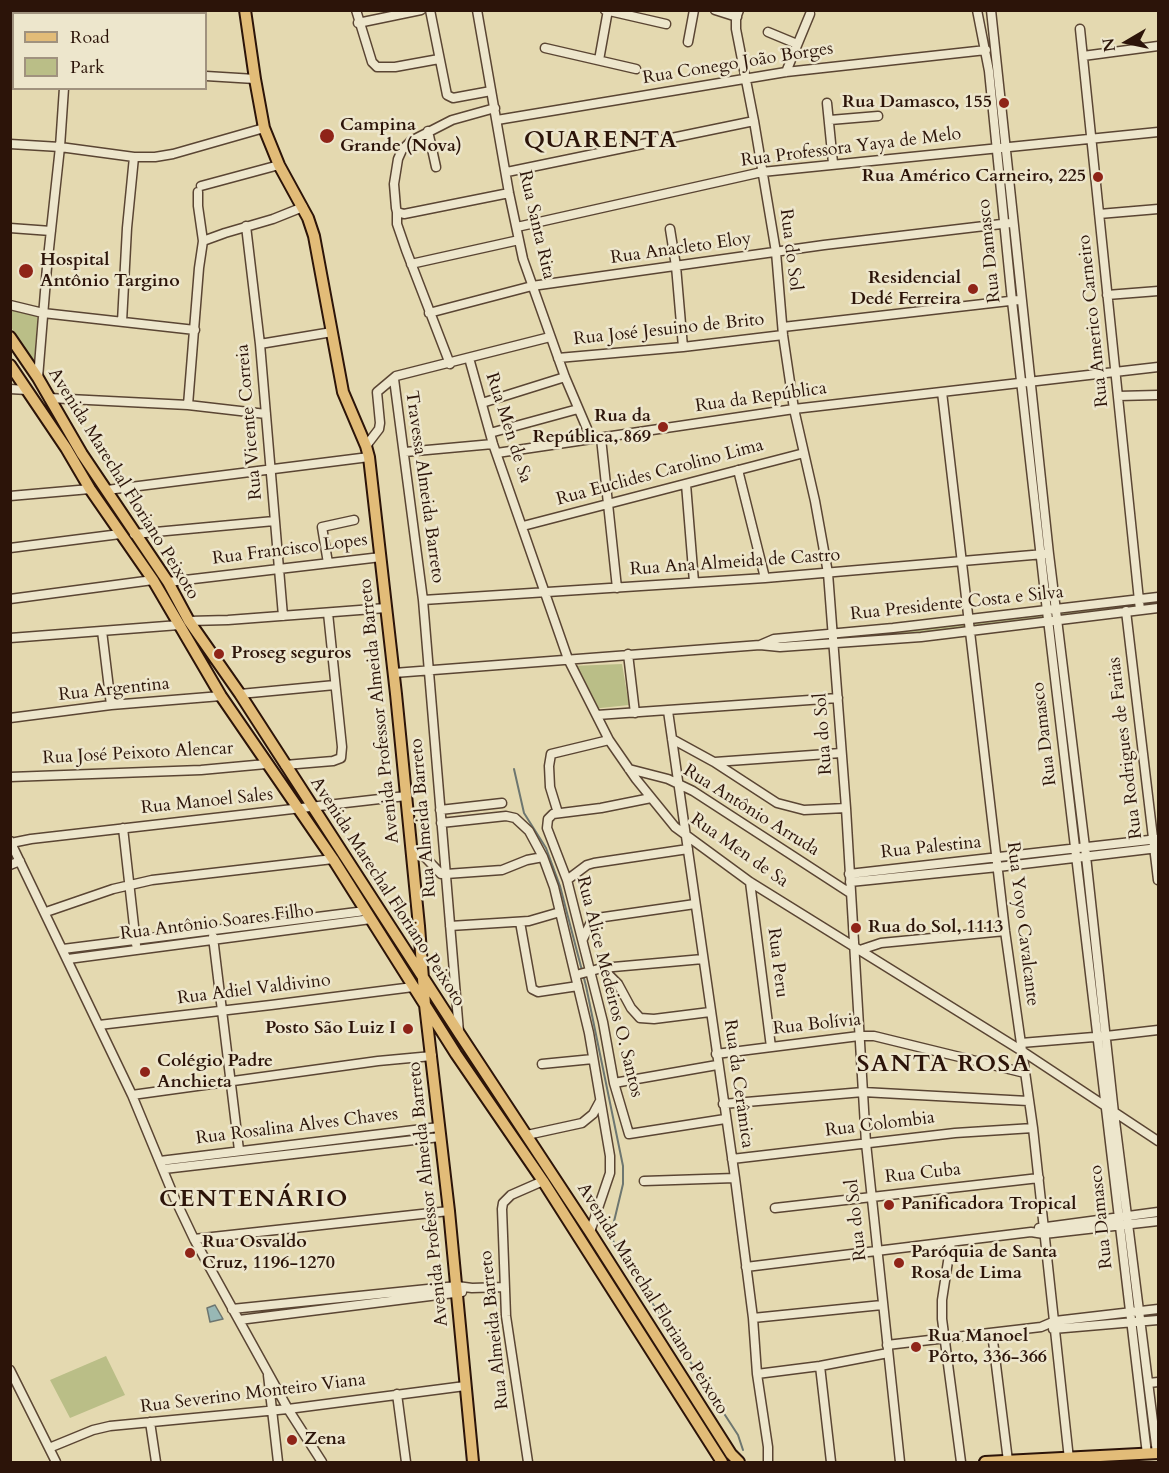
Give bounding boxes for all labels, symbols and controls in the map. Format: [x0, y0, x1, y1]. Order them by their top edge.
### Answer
legend [12, 12, 207, 90]
north arrow [1097, 12, 1157, 72]
text: Road [70, 25, 110, 50]
text: N [1097, 36, 1121, 53]
street label: Rua Conego João Borges [641, 38, 835, 90]
text: Park [70, 55, 105, 80]
place label: Rua Damasco, 155 [842, 92, 992, 114]
marker: Rua Damasco, 155 [997, 96, 1011, 110]
place label: Campina Grande (Nova) [340, 115, 462, 158]
street label: Rua Professora Yaya de Melo [740, 124, 962, 172]
marker: Campina Grande (Nova) [318, 127, 336, 145]
district label: QUARENTA [524, 127, 678, 155]
place label: Rua Américo Carneiro, 225 [862, 166, 1086, 188]
street label: Rua Santa Rita [513, 168, 559, 282]
marker: Rua Américo Carneiro, 225 [1091, 170, 1105, 184]
street label: Rua Damasco [974, 198, 1006, 304]
street label: Rua do Sol [774, 208, 806, 292]
street label: Rua Anacleto Eloy [609, 228, 753, 270]
street label: Rua Americo Carneiro [1074, 234, 1114, 408]
place label: Hospital Antônio Targino [40, 250, 180, 292]
marker: Hospital Antônio Targino [17, 262, 35, 280]
place label: Residencial Dedé Ferreira [850, 268, 961, 310]
marker: Residencial Dedé Ferreira [966, 282, 980, 296]
street label: Rua José Jesuino de Brito [573, 309, 765, 351]
street label: Rua Vicente Correia [232, 343, 268, 501]
street label: Avenida Marechal Floriano Peixoto [43, 364, 203, 604]
street label: Rua Men de Sa [480, 370, 536, 486]
street label: Rua da República [694, 378, 828, 418]
street label: Travessa Almeida Barreto [400, 389, 448, 585]
place label: Rua da República, 869 [532, 406, 651, 448]
marker: Rua da República, 869 [656, 420, 670, 434]
street label: Rua Euclides Carolino Lima [554, 435, 766, 511]
street label: Rua Francisco Lopes [211, 530, 369, 570]
street label: Rua Ana Almeida de Castro [629, 545, 841, 581]
street label: Avenida Professor Almeida Barreto [355, 578, 405, 844]
street label: Rua Presidente Costa e Silva [849, 582, 1065, 626]
place label: Proseg seguros [231, 643, 351, 665]
marker: Proseg seguros [212, 647, 226, 661]
street label: Rua Rodrigues de Farias [1104, 656, 1148, 840]
street label: Rua Argentina [57, 673, 171, 707]
street label: Rua Damasco [1028, 681, 1062, 787]
street label: Rua do Sol [810, 692, 838, 776]
street label: Rua Almeida Barreto [406, 737, 442, 899]
street label: Rua José Peixoto Alencar [42, 738, 234, 770]
street label: Rua Antônio Arruda [679, 760, 823, 862]
street label: Avenida Marechal Floriano Peixoto [305, 773, 469, 1011]
street label: Rua Manoel Sales [140, 784, 274, 820]
street label: Rua Men de Sa [686, 809, 792, 893]
street label: Rua Palestina [880, 832, 982, 864]
street label: Rua Yoyo Cavalcante [1001, 841, 1043, 1007]
street label: Rua Alice Medeiros O. Santos [571, 874, 647, 1100]
street label: Rua Antônio Soares Filho [119, 900, 315, 946]
place label: Rua do Sol, 1113 [868, 917, 1003, 939]
marker: Rua do Sol, 1113 [849, 921, 863, 935]
street label: Rua Peru [762, 927, 792, 999]
street label: Rua Adiel Valdivino [176, 970, 332, 1010]
street label: Rua Bolívia [772, 1010, 862, 1040]
place label: Posto São Luiz I [265, 1018, 396, 1040]
street label: Rua da Cerâmica [718, 1018, 758, 1150]
marker: Posto São Luiz I [401, 1022, 415, 1036]
place label: Colégio Padre Anchieta [157, 1051, 273, 1094]
district label: SANTA ROSA [857, 1051, 1031, 1079]
street label: Avenida Professor Almeida Barreto [404, 1061, 454, 1327]
marker: Colégio Padre Anchieta [138, 1065, 152, 1079]
street label: Rua Rosalina Alves Chaves [195, 1104, 399, 1150]
street label: Rua Colombia [824, 1108, 936, 1142]
street label: Rua Cuba [884, 1159, 962, 1189]
street label: Rua Damasco [1086, 1164, 1118, 1270]
street label: Rua do Sol [842, 1178, 872, 1262]
street label: Avenida Marechal Floriano Peixoto [572, 1179, 732, 1419]
district label: CENTENÁRIO [159, 1186, 349, 1214]
place label: Panificadora Tropical [901, 1194, 1076, 1216]
marker: Panificadora Tropical [882, 1198, 896, 1212]
place label: Rua Osvaldo Cruz, 1196-1270 [202, 1232, 335, 1274]
place label: Paróquia de Santa Rosa de Lima [911, 1242, 1057, 1284]
marker: Rua Osvaldo Cruz, 1196-1270 [183, 1246, 197, 1260]
street label: Rua Almeida Barreto [476, 1249, 514, 1411]
marker: Paróquia de Santa Rosa de Lima [892, 1256, 906, 1270]
place label: Rua Manoel Pôrto, 336-366 [928, 1326, 1047, 1368]
marker: Rua Manoel Pôrto, 336-366 [909, 1340, 923, 1354]
street label: Rua Severino Monteiro Viana [139, 1369, 367, 1419]
place label: Zena [304, 1429, 346, 1451]
marker: Zena [285, 1433, 299, 1447]

